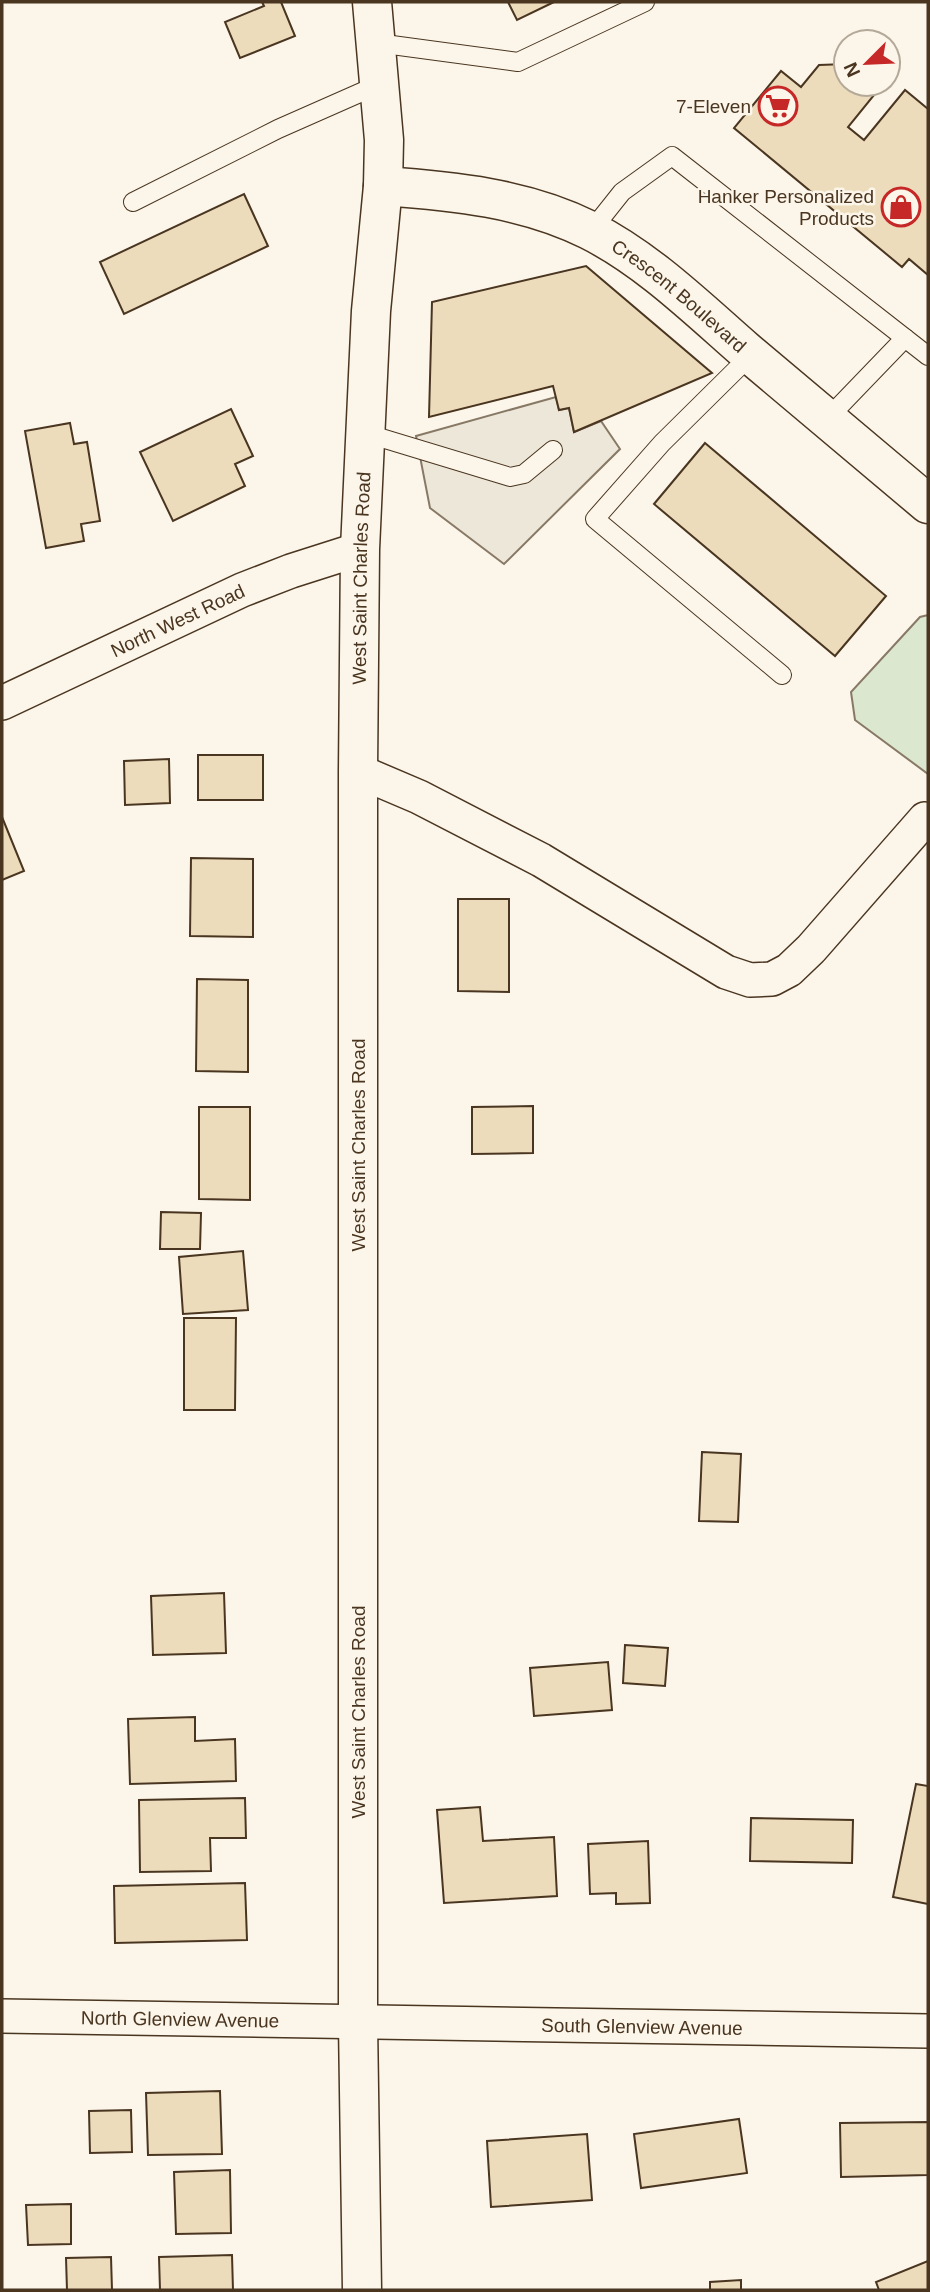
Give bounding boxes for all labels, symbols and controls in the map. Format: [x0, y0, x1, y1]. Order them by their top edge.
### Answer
north arrow [832, 28, 902, 98]
text: N [840, 59, 864, 80]
supermarket icon: 7-Eleven [757, 85, 799, 127]
place label: 7-Eleven [676, 96, 751, 117]
place label: Hanker Personalized Products [698, 186, 874, 229]
shop icon: Hanker Personalized Products [880, 186, 922, 228]
street label: Crescent Boulevard [608, 235, 750, 357]
street label: West Saint Charles Road [349, 471, 375, 685]
street label: North West Road [107, 580, 248, 661]
street label: West Saint Charles Road [348, 1039, 369, 1251]
street label: West Saint Charles Road [348, 1606, 369, 1818]
street label: North Glenview Avenue [81, 2007, 279, 2031]
street label: South Glenview Avenue [541, 2015, 743, 2039]

